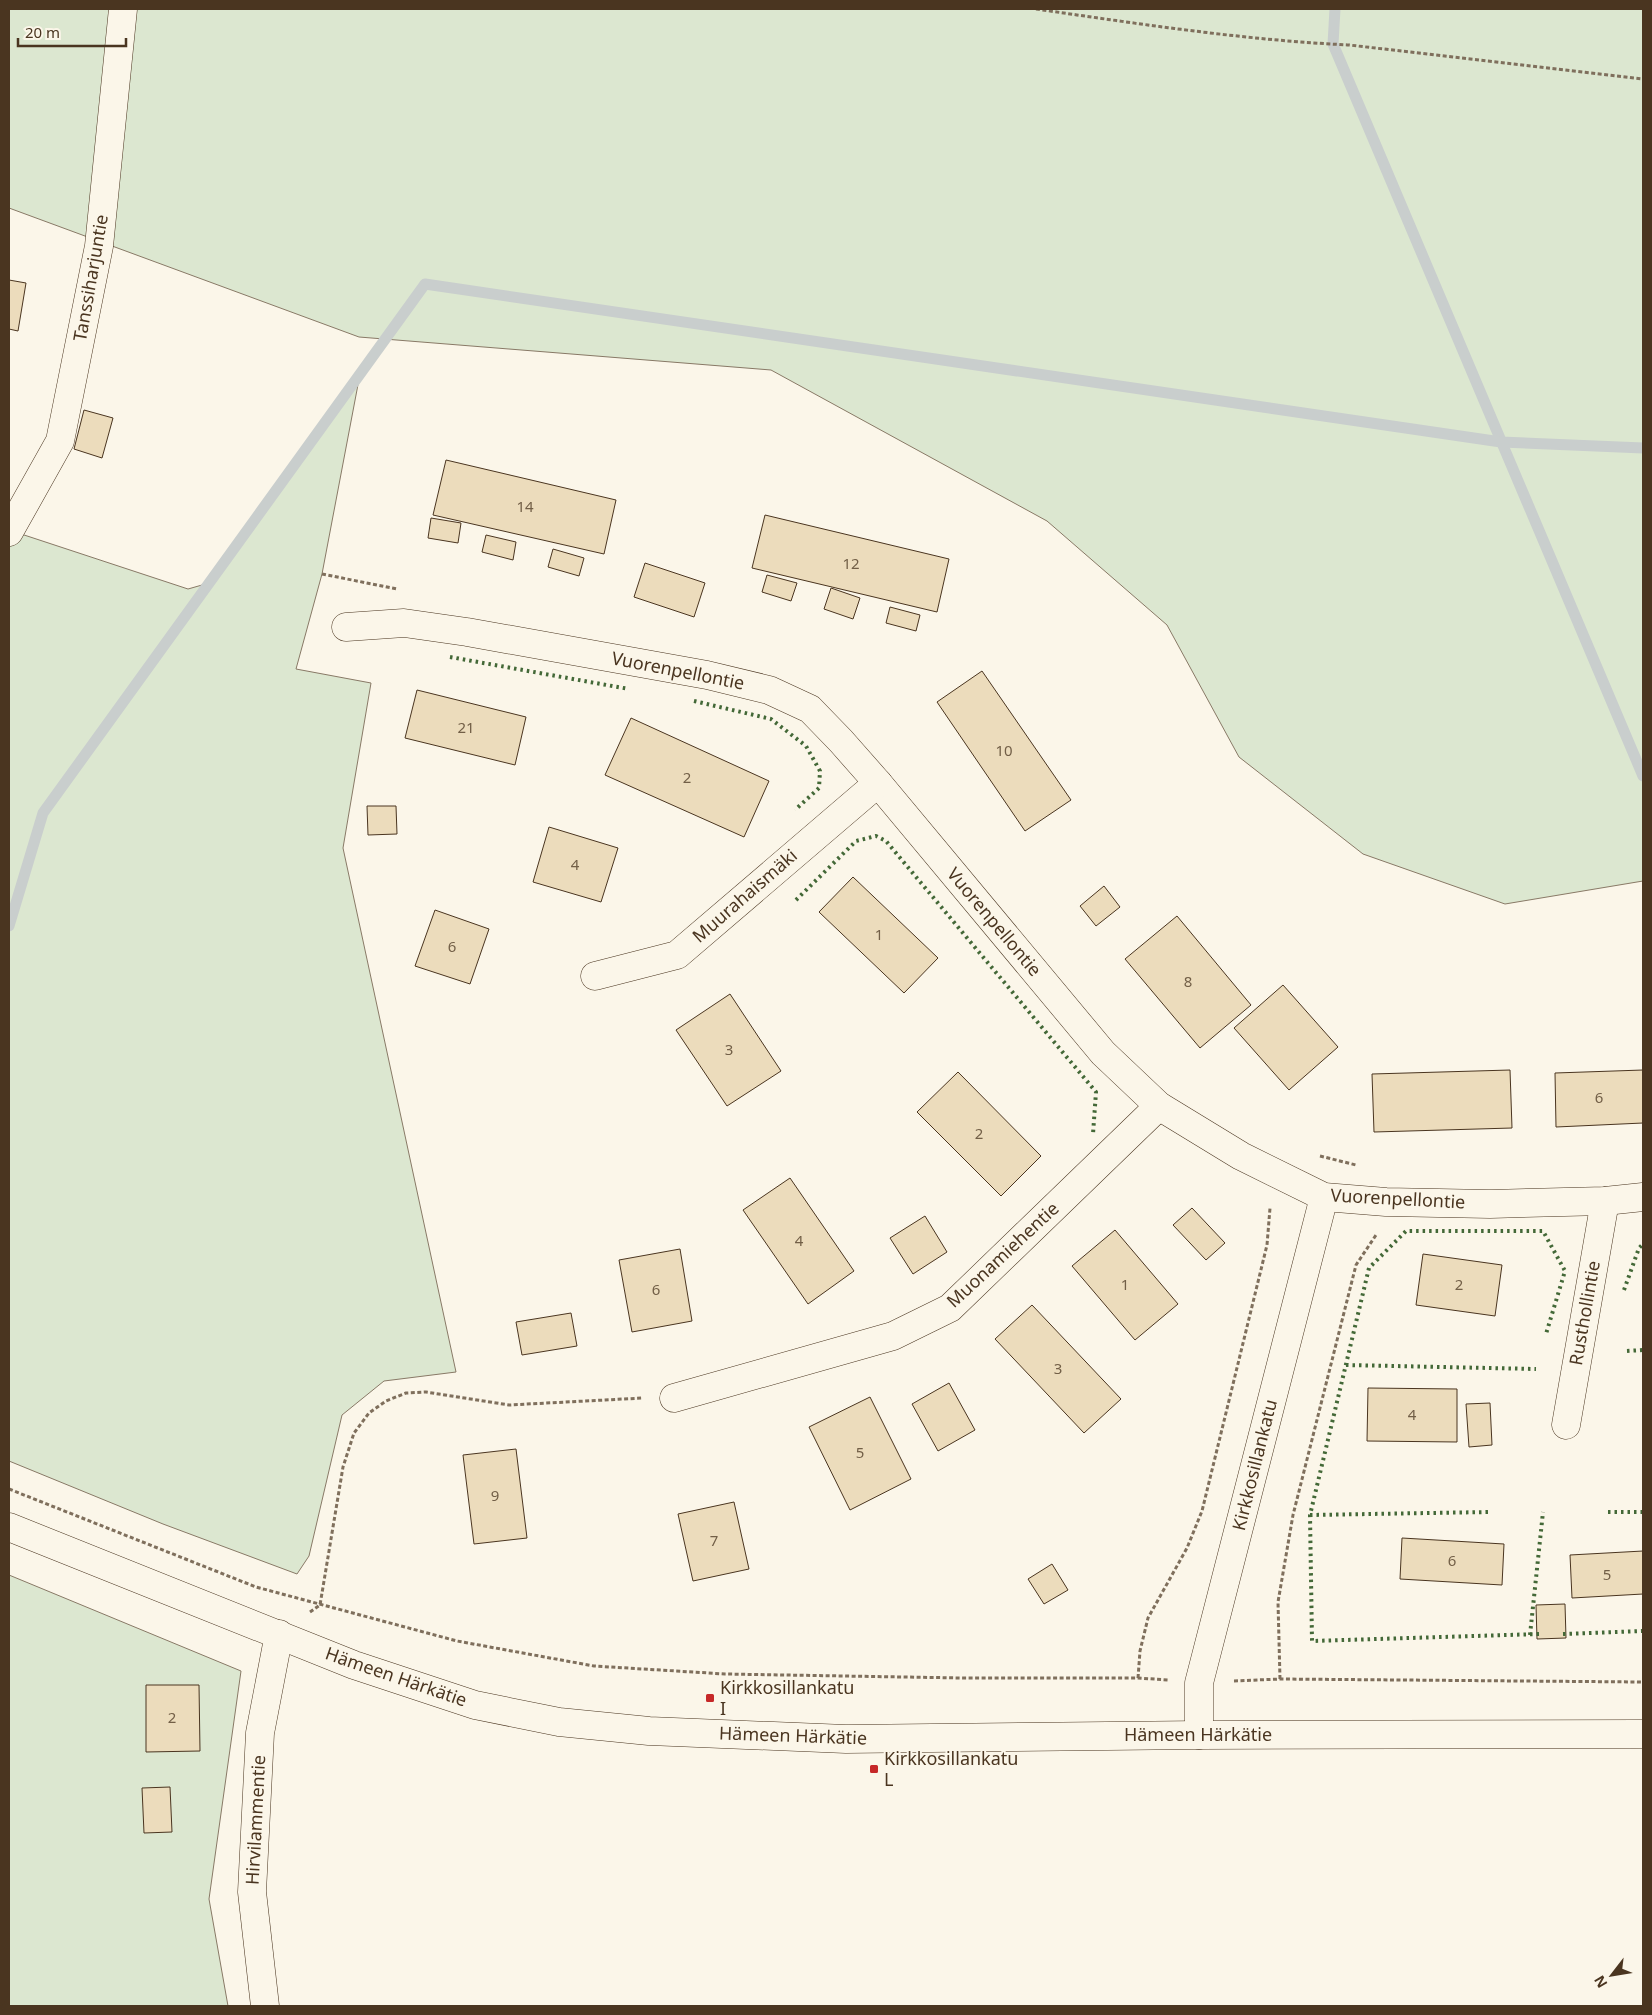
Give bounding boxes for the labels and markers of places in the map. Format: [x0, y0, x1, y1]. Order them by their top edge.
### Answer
place label: Kirkkosillankatu I [720, 1675, 854, 1720]
marker: Kirkkosillankatu I [704, 1692, 716, 1704]
place label: Kirkkosillankatu L [884, 1746, 1018, 1791]
marker: Kirkkosillankatu L [868, 1763, 880, 1775]

